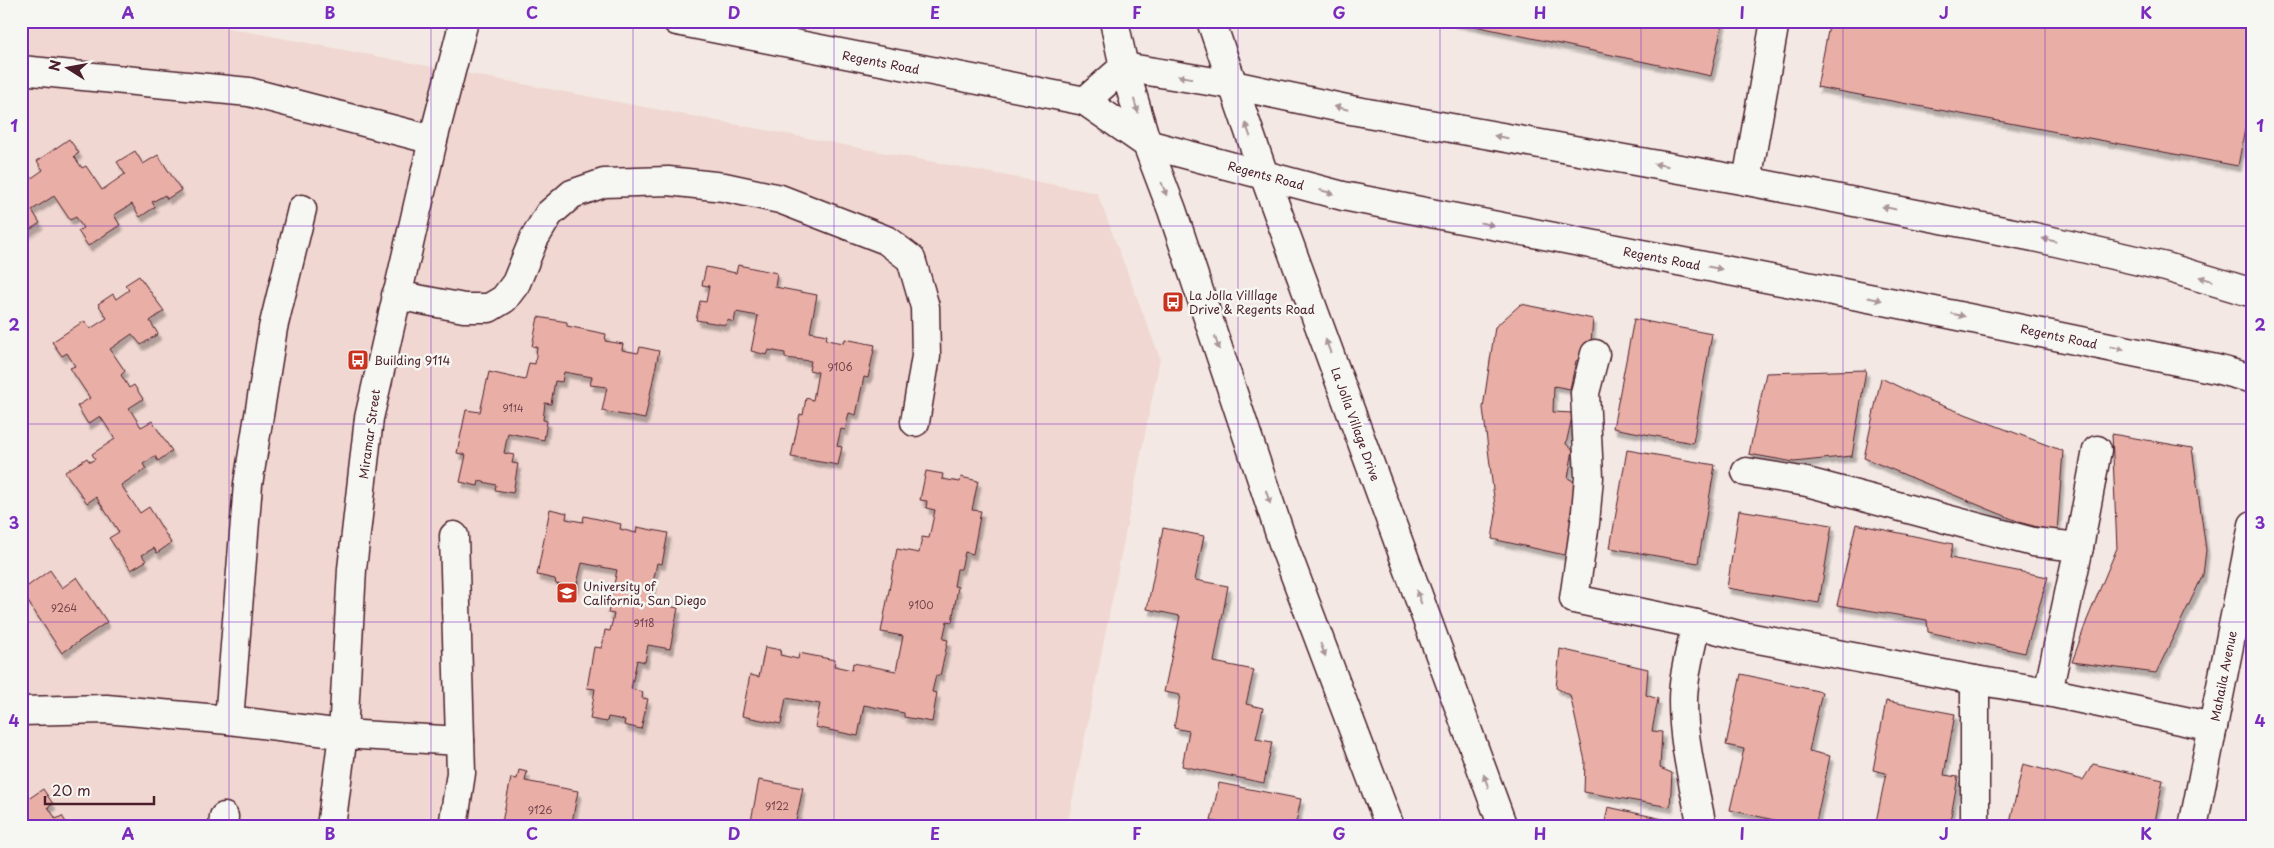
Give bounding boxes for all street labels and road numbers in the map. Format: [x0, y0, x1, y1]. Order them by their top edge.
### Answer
street label: Regents Road [841, 46, 921, 78]
street label: Regents Road [1226, 156, 1306, 194]
street label: Regents Road [1622, 242, 1702, 274]
street label: Regents Road [2019, 319, 2099, 353]
street label: La Jolla Village Drive [1327, 365, 1385, 484]
street label: Miramar Street [354, 388, 384, 480]
street label: Mahaila Avenue [2205, 629, 2241, 723]

